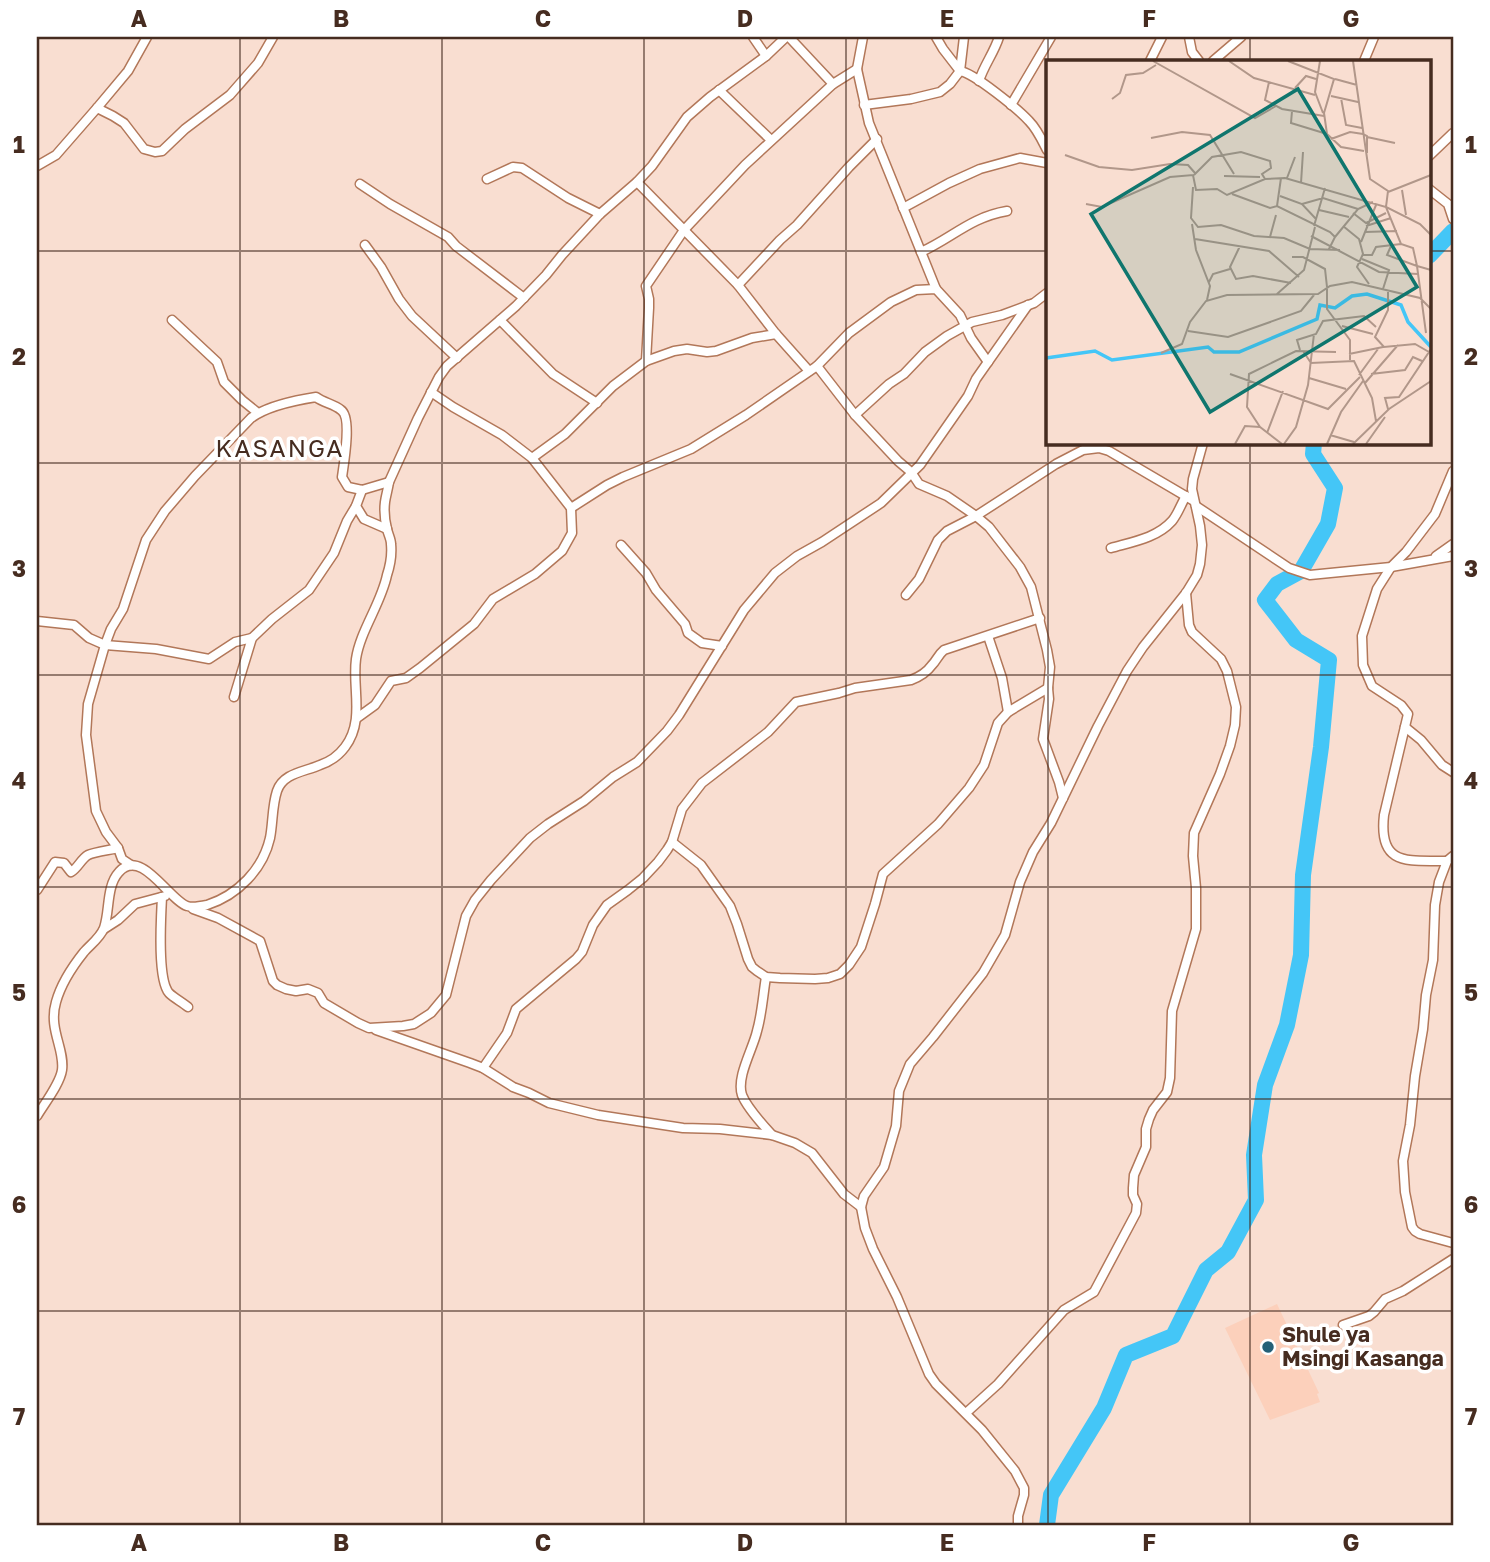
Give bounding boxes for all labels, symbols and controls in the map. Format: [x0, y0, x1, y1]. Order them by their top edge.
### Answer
text: A [131, 4, 148, 32]
text: B [333, 4, 349, 32]
text: C [535, 4, 551, 32]
text: D [737, 4, 753, 32]
text: E [940, 4, 954, 32]
text: F [1142, 4, 1156, 32]
text: G [1343, 4, 1359, 32]
inset map [1046, 60, 1430, 444]
text: 1 [13, 130, 25, 158]
text: 1 [1465, 130, 1477, 158]
text: 2 [12, 342, 26, 370]
text: 2 [1464, 342, 1478, 370]
district label: KASANGA [216, 433, 344, 462]
text: 3 [12, 554, 26, 582]
text: 3 [1464, 554, 1478, 582]
text: 4 [12, 766, 26, 794]
text: 4 [1464, 766, 1478, 794]
text: 5 [12, 978, 26, 1006]
text: 5 [1464, 978, 1478, 1006]
text: 6 [12, 1190, 26, 1218]
text: 6 [1464, 1190, 1478, 1218]
place label: Shule ya Msingi Kasanga [1282, 1321, 1444, 1371]
marker: Shule ya Msingi Kasanga [1260, 1339, 1276, 1355]
text: 7 [13, 1402, 25, 1430]
text: 7 [1465, 1402, 1477, 1430]
text: A [131, 1528, 148, 1556]
text: B [333, 1528, 349, 1556]
text: C [535, 1528, 551, 1556]
text: D [737, 1528, 753, 1556]
text: E [940, 1528, 954, 1556]
text: F [1142, 1528, 1156, 1556]
text: G [1343, 1528, 1359, 1556]

